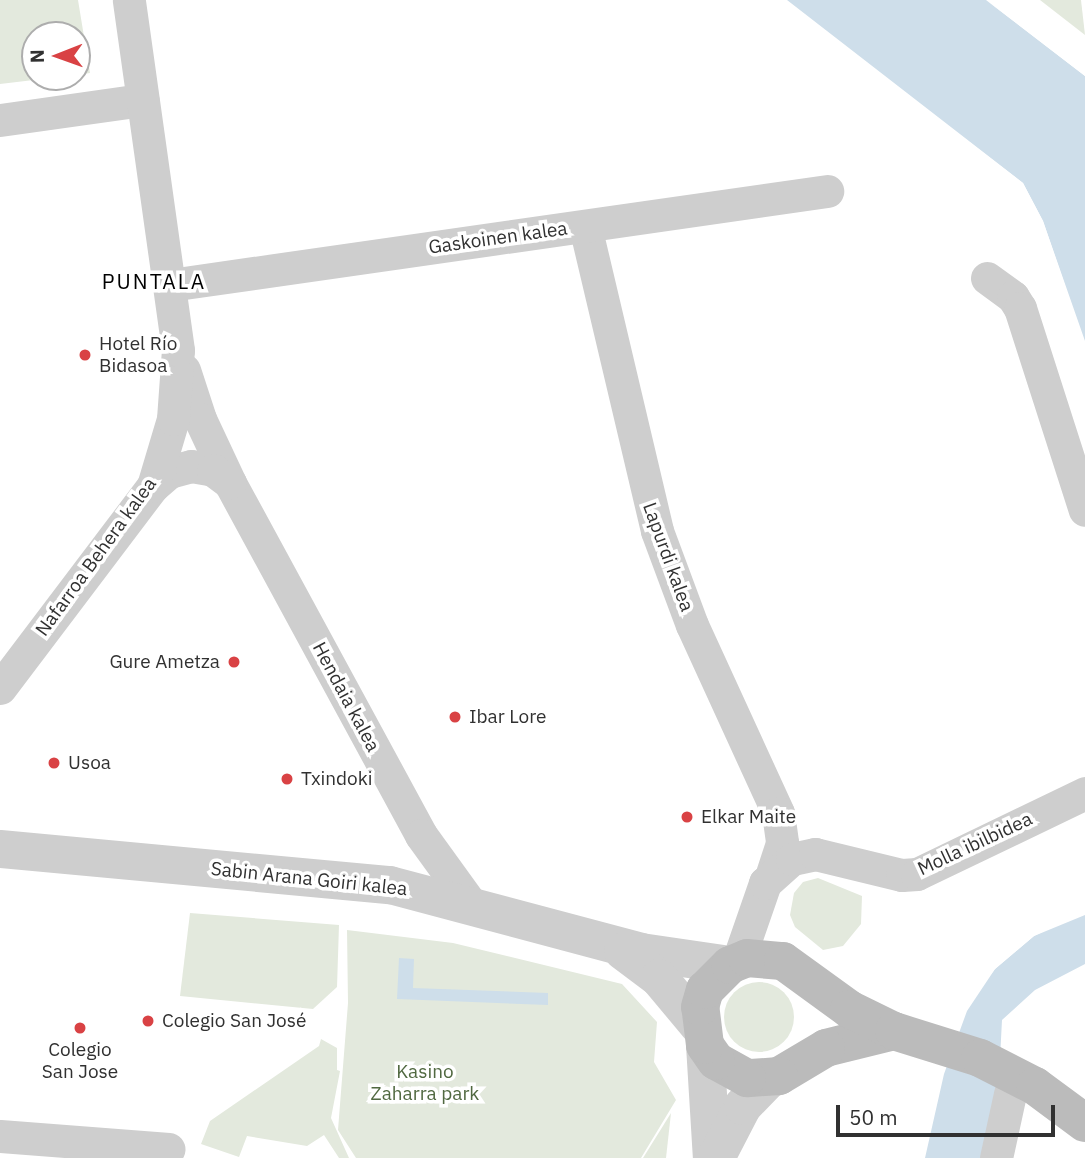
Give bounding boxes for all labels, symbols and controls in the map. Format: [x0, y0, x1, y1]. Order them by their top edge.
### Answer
north arrow [21, 21, 91, 91]
text: N [25, 49, 49, 63]
street label: Gaskoinen kalea [427, 217, 569, 259]
district label: PUNTALA [103, 268, 205, 294]
place label: Hotel Río Bidasoa [99, 333, 177, 377]
marker: Hotel Río Bidasoa [77, 347, 93, 363]
street label: Nafarroa Behera kalea [31, 473, 161, 641]
street label: Lapurdi kalea [638, 499, 698, 615]
street label: Hendaia kalea [308, 638, 384, 756]
place label: Gure Ametza [109, 651, 220, 673]
marker: Gure Ametza [226, 654, 242, 670]
place label: Ibar Lore [469, 706, 547, 728]
marker: Ibar Lore [447, 709, 463, 725]
place label: Usoa [68, 752, 111, 774]
marker: Usoa [46, 755, 62, 771]
place label: Txindoki [301, 768, 373, 790]
marker: Txindoki [279, 771, 295, 787]
place label: Elkar Maite [701, 806, 796, 828]
street label: Molla ibilbidea [914, 807, 1036, 881]
marker: Elkar Maite [679, 809, 695, 825]
street label: Sabin Arana Goiri kalea [210, 857, 408, 901]
place label: Colegio San José [162, 1010, 306, 1032]
marker: Colegio San José [140, 1013, 156, 1029]
marker: Colegio San Jose [72, 1020, 88, 1036]
place label: Colegio San Jose [42, 1039, 118, 1083]
park label: Kasino Zaharra park [371, 1061, 479, 1105]
scale bar [840, 1092, 1059, 1136]
text: 50 m [849, 1103, 898, 1131]

